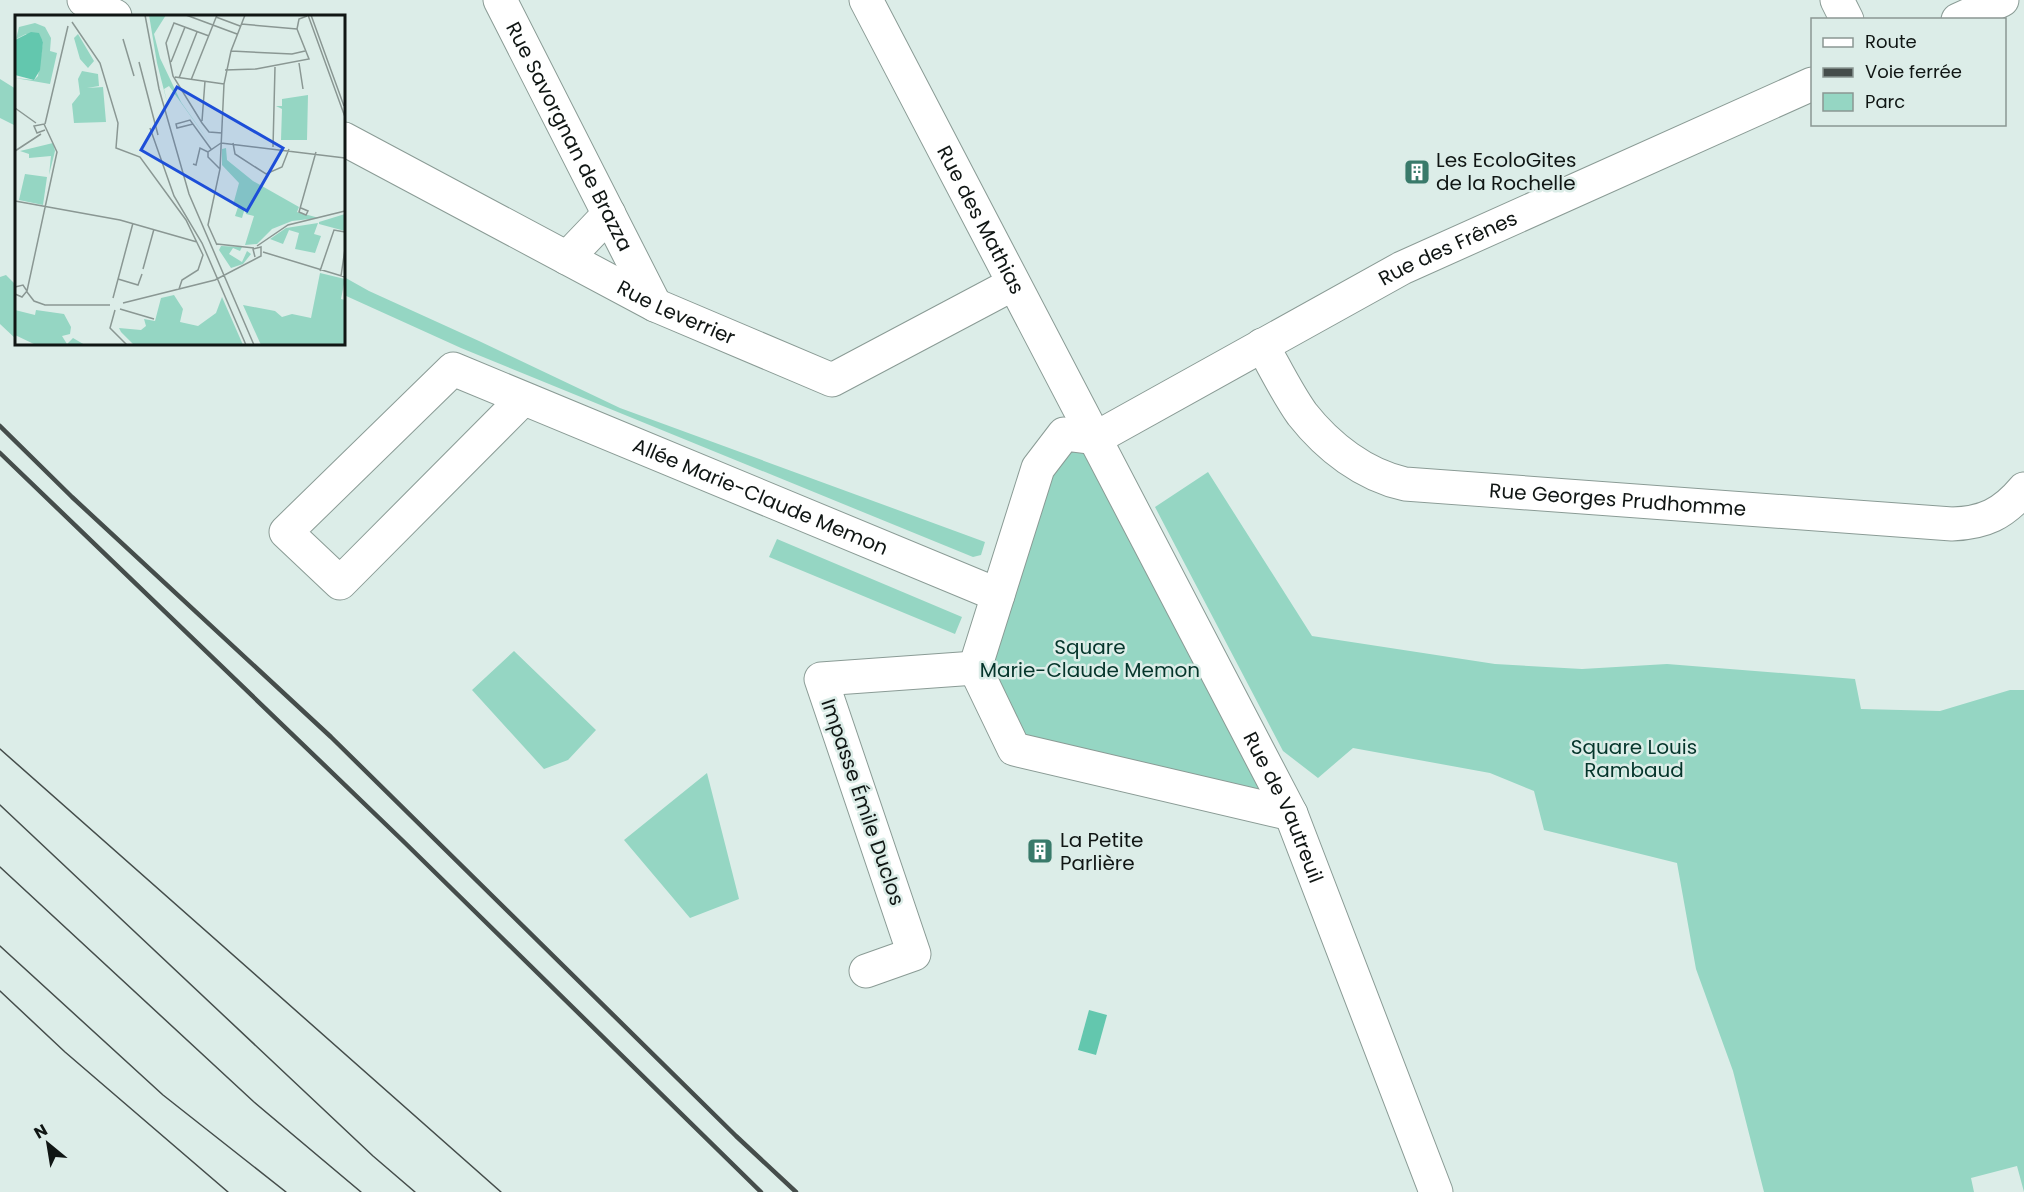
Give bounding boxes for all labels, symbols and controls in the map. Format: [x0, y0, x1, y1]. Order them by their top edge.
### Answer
inset map [15, 15, 345, 345]
street label: Rue Savorgnan de Brazza [499, 17, 639, 256]
legend [1811, 18, 2006, 126]
text: Route [1865, 29, 1917, 54]
text: Voie ferrée [1865, 59, 1962, 84]
text: Parc [1865, 89, 1905, 114]
street label: Rue des Mathias [930, 141, 1031, 299]
place label: Les EcoloGites de la Rochelle [1436, 146, 1576, 197]
building icon: Les EcoloGites de la Rochelle [1402, 157, 1432, 187]
street label: Rue des Frênes [1373, 204, 1522, 292]
street label: Rue Leverrier [612, 273, 740, 351]
street label: Allée Marie-Claude Memon [629, 431, 892, 562]
street label: Rue Georges Prudhomme [1488, 476, 1747, 523]
park label: Square Marie-Claude Memon [980, 633, 1200, 684]
street label: Impasse Émile Duclos [814, 695, 912, 909]
street label: Rue de Vautreuil [1236, 727, 1330, 887]
park label: Square Louis Rambaud [1571, 733, 1697, 784]
place label: La Petite Parlière [1060, 826, 1143, 877]
building icon: La Petite Parlière [1025, 836, 1055, 866]
north arrow [18, 1114, 78, 1174]
text: N [30, 1118, 52, 1144]

